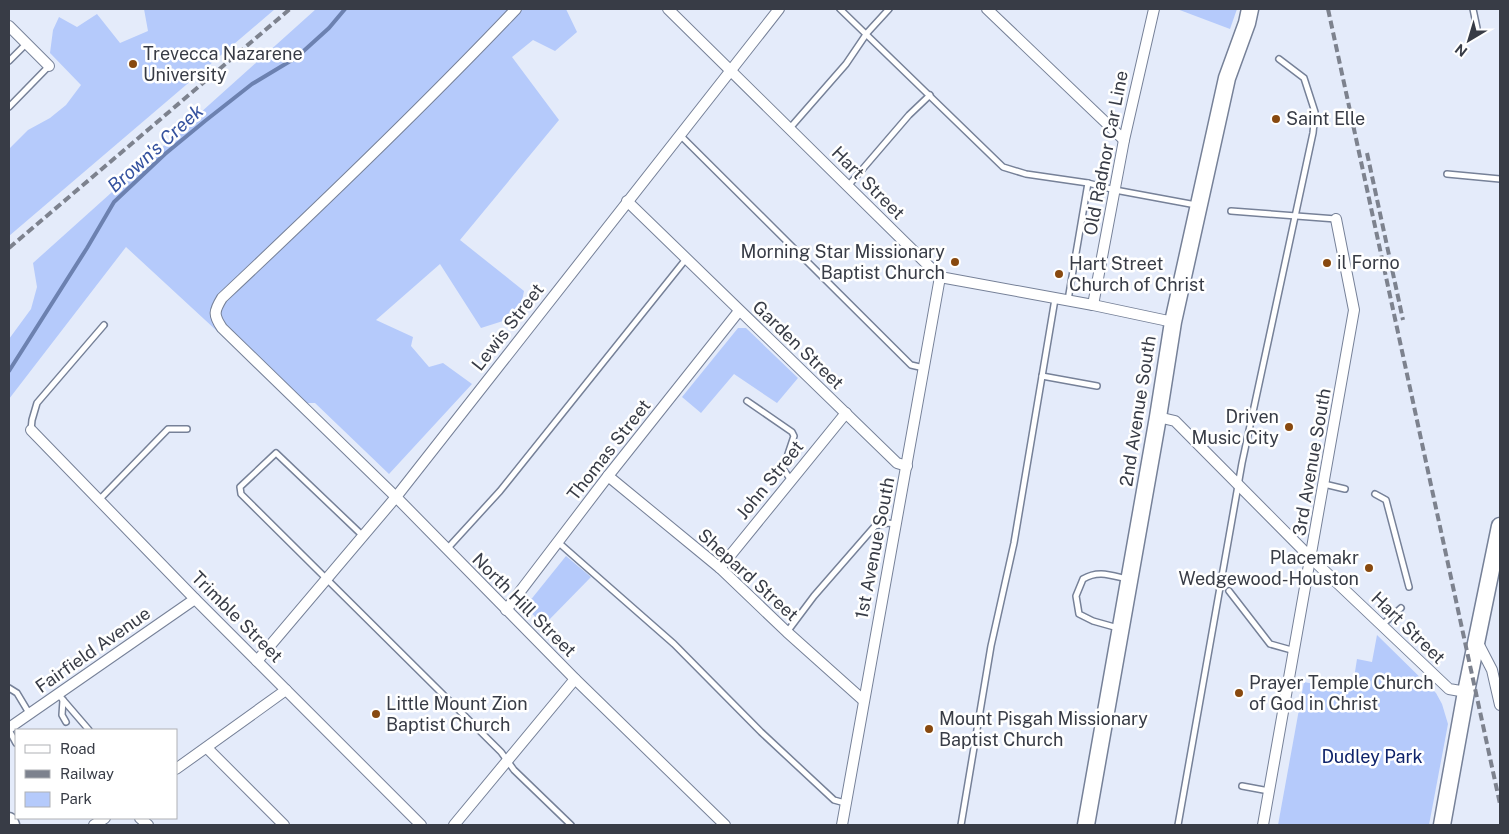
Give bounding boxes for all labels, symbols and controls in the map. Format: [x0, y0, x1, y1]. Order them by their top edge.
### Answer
north arrow [1444, 15, 1494, 65]
text: N [1452, 41, 1470, 60]
place label: Trevecca Nazarene University [143, 43, 303, 85]
marker: Trevecca Nazarene University [127, 58, 139, 70]
street label: Old Radnor Car Line [1079, 69, 1132, 237]
water label: Brown's Creek [103, 99, 208, 197]
place label: Saint Elle [1286, 108, 1365, 129]
marker: Saint Elle [1270, 113, 1282, 125]
street label: Hart Street [828, 142, 909, 223]
place label: Morning Star Missionary Baptist Church [741, 241, 945, 283]
place label: il Forno [1337, 252, 1400, 273]
place label: Hart Street Church of Christ [1069, 253, 1205, 295]
marker: Morning Star Missionary Baptist Church [949, 256, 961, 268]
marker: il Forno [1321, 257, 1333, 269]
marker: Hart Street Church of Christ [1053, 268, 1065, 280]
street label: Lewis Street [467, 279, 548, 374]
street label: Garden Street [748, 296, 848, 393]
street label: 2nd Avenue South [1115, 334, 1160, 488]
street label: 3rd Avenue South [1288, 386, 1335, 537]
street label: Thomas Street [563, 395, 655, 504]
place label: Driven Music City [1192, 406, 1279, 448]
marker: Driven Music City [1283, 421, 1295, 433]
street label: John Street [732, 436, 808, 523]
street label: 1st Avenue South [850, 475, 899, 620]
street label: Shepard Street [694, 524, 803, 625]
place label: Placemakr Wedgewood-Houston [1179, 547, 1359, 589]
street label: North Hill Street [468, 548, 581, 661]
marker: Placemakr Wedgewood-Houston [1363, 562, 1375, 574]
street label: Trimble Street [187, 567, 287, 667]
street label: Hart Street [1367, 587, 1450, 668]
street label: Fairfield Avenue [31, 602, 154, 697]
place label: Prayer Temple Church of God in Christ [1249, 672, 1434, 714]
marker: Prayer Temple Church of God in Christ [1233, 687, 1245, 699]
place label: Little Mount Zion Baptist Church [386, 693, 528, 735]
marker: Little Mount Zion Baptist Church [370, 708, 382, 720]
place label: Mount Pisgah Missionary Baptist Church [939, 708, 1148, 750]
marker: Mount Pisgah Missionary Baptist Church [923, 723, 935, 735]
legend [15, 729, 178, 819]
text: Road [60, 740, 96, 757]
park label: Dudley Park [1321, 746, 1423, 767]
text: Railway [60, 765, 114, 782]
text: Park [60, 790, 92, 807]

